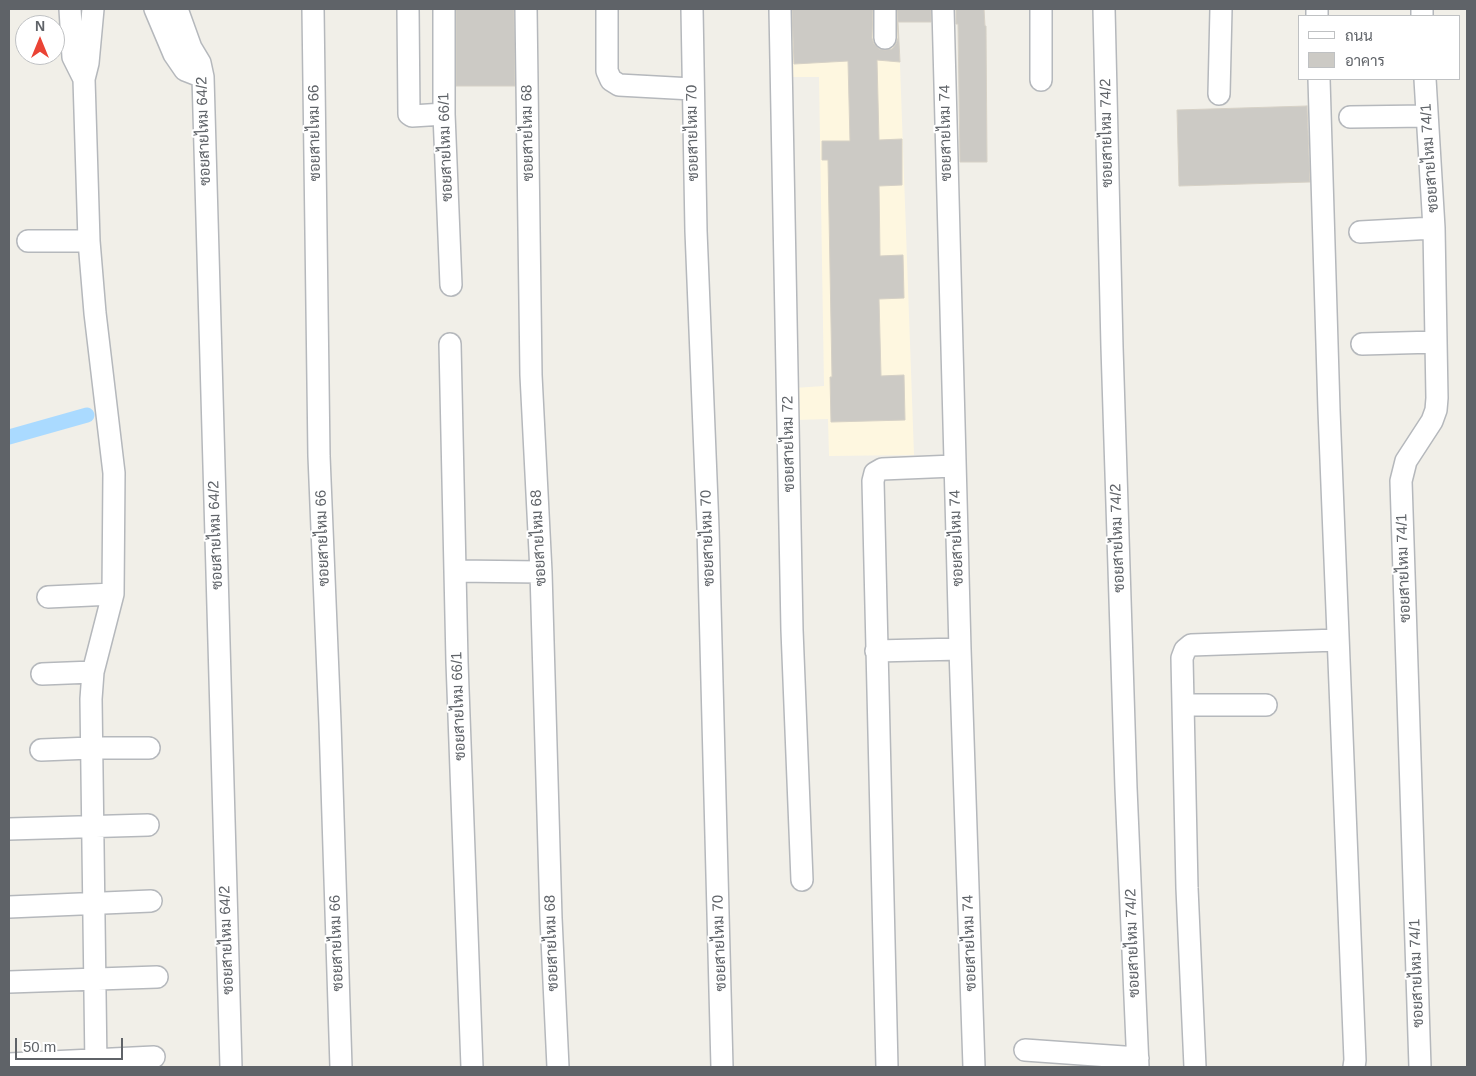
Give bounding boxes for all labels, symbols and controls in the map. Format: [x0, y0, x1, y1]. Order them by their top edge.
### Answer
north arrow [15, 15, 65, 65]
legend [1298, 15, 1461, 80]
text: N [35, 18, 45, 34]
text: ถนน [1345, 27, 1373, 44]
text: อาคาร [1345, 52, 1385, 69]
street label: ซอยสายไหม 64/2 [193, 76, 215, 186]
street label: ซอยสายไหม 74/2 [1097, 78, 1117, 188]
street label: ซอยสายไหม 66 [305, 85, 325, 181]
street label: ซอยสายไหม 68 [518, 85, 538, 181]
street label: ซอยสายไหม 70 [683, 85, 703, 181]
street label: ซอยสายไหม 74 [936, 85, 956, 181]
street label: ซอยสายไหม 66/1 [435, 92, 457, 202]
street label: ซอยสายไหม 74/1 [1417, 103, 1443, 213]
street label: ซอยสายไหม 72 [779, 396, 799, 492]
street label: ซอยสายไหม 64/2 [205, 480, 227, 590]
street label: ซอยสายไหม 74/2 [1107, 483, 1129, 593]
street label: ซอยสายไหม 66 [312, 489, 334, 587]
street label: ซอยสายไหม 68 [527, 489, 551, 587]
street label: ซอยสายไหม 70 [697, 489, 719, 587]
street label: ซอยสายไหม 74 [946, 489, 968, 587]
street label: ซอยสายไหม 74/1 [1393, 513, 1415, 623]
street label: ซอยสายไหม 66/1 [448, 651, 470, 761]
street label: ซอยสายไหม 64/2 [216, 885, 238, 995]
street label: ซอยสายไหม 74/2 [1122, 888, 1144, 998]
street label: ซอยสายไหม 66 [326, 894, 348, 992]
street label: ซอยสายไหม 68 [541, 894, 563, 992]
street label: ซอยสายไหม 70 [709, 894, 731, 992]
street label: ซอยสายไหม 74 [959, 894, 981, 992]
street label: ซอยสายไหม 74/1 [1406, 918, 1428, 1028]
scale bar [18, 1028, 125, 1060]
text: 50 m [23, 1038, 56, 1055]

